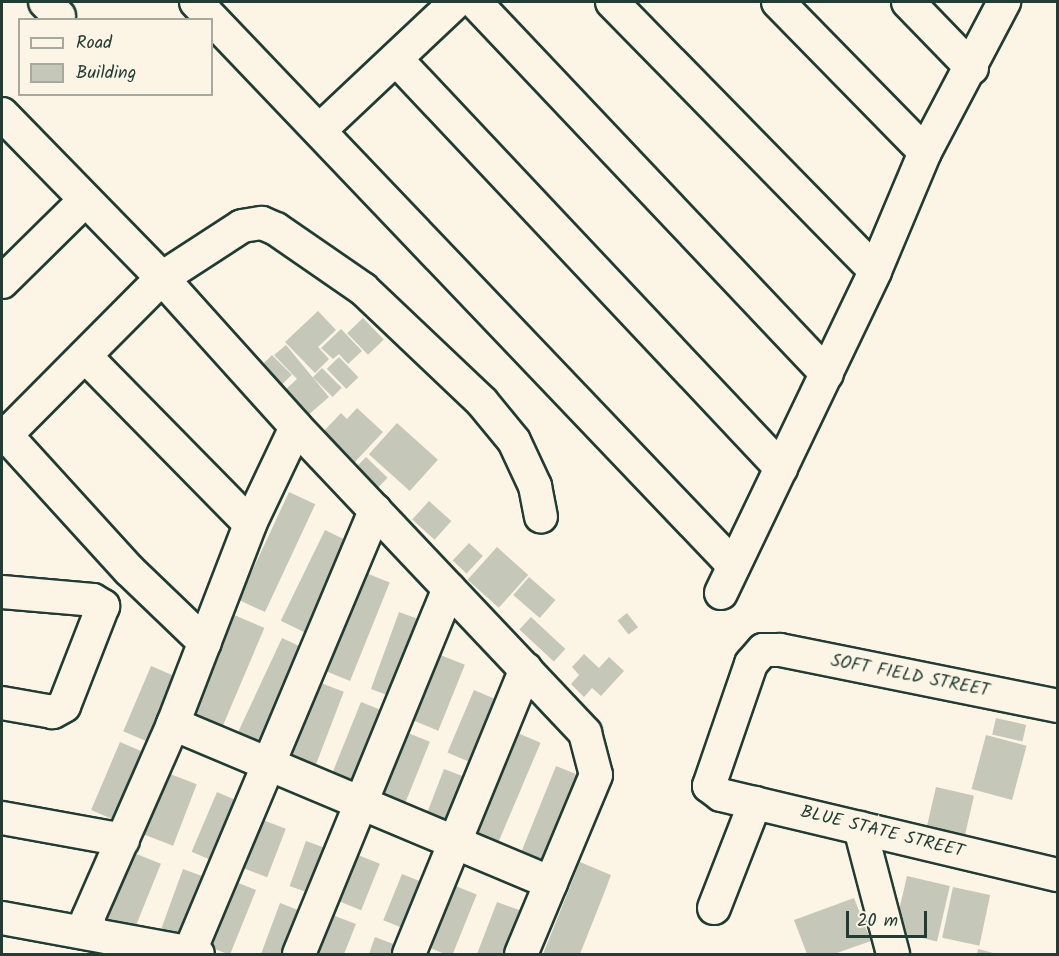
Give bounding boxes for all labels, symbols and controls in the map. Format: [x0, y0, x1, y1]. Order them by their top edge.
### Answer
legend [18, 18, 213, 96]
text: Road [76, 29, 112, 58]
text: Building [76, 59, 136, 88]
street label: SOFT FIELD STREET [829, 651, 991, 703]
street label: BLUE STATE STREET [798, 802, 966, 864]
scale bar [849, 899, 930, 937]
text: 20 m [857, 907, 898, 936]

